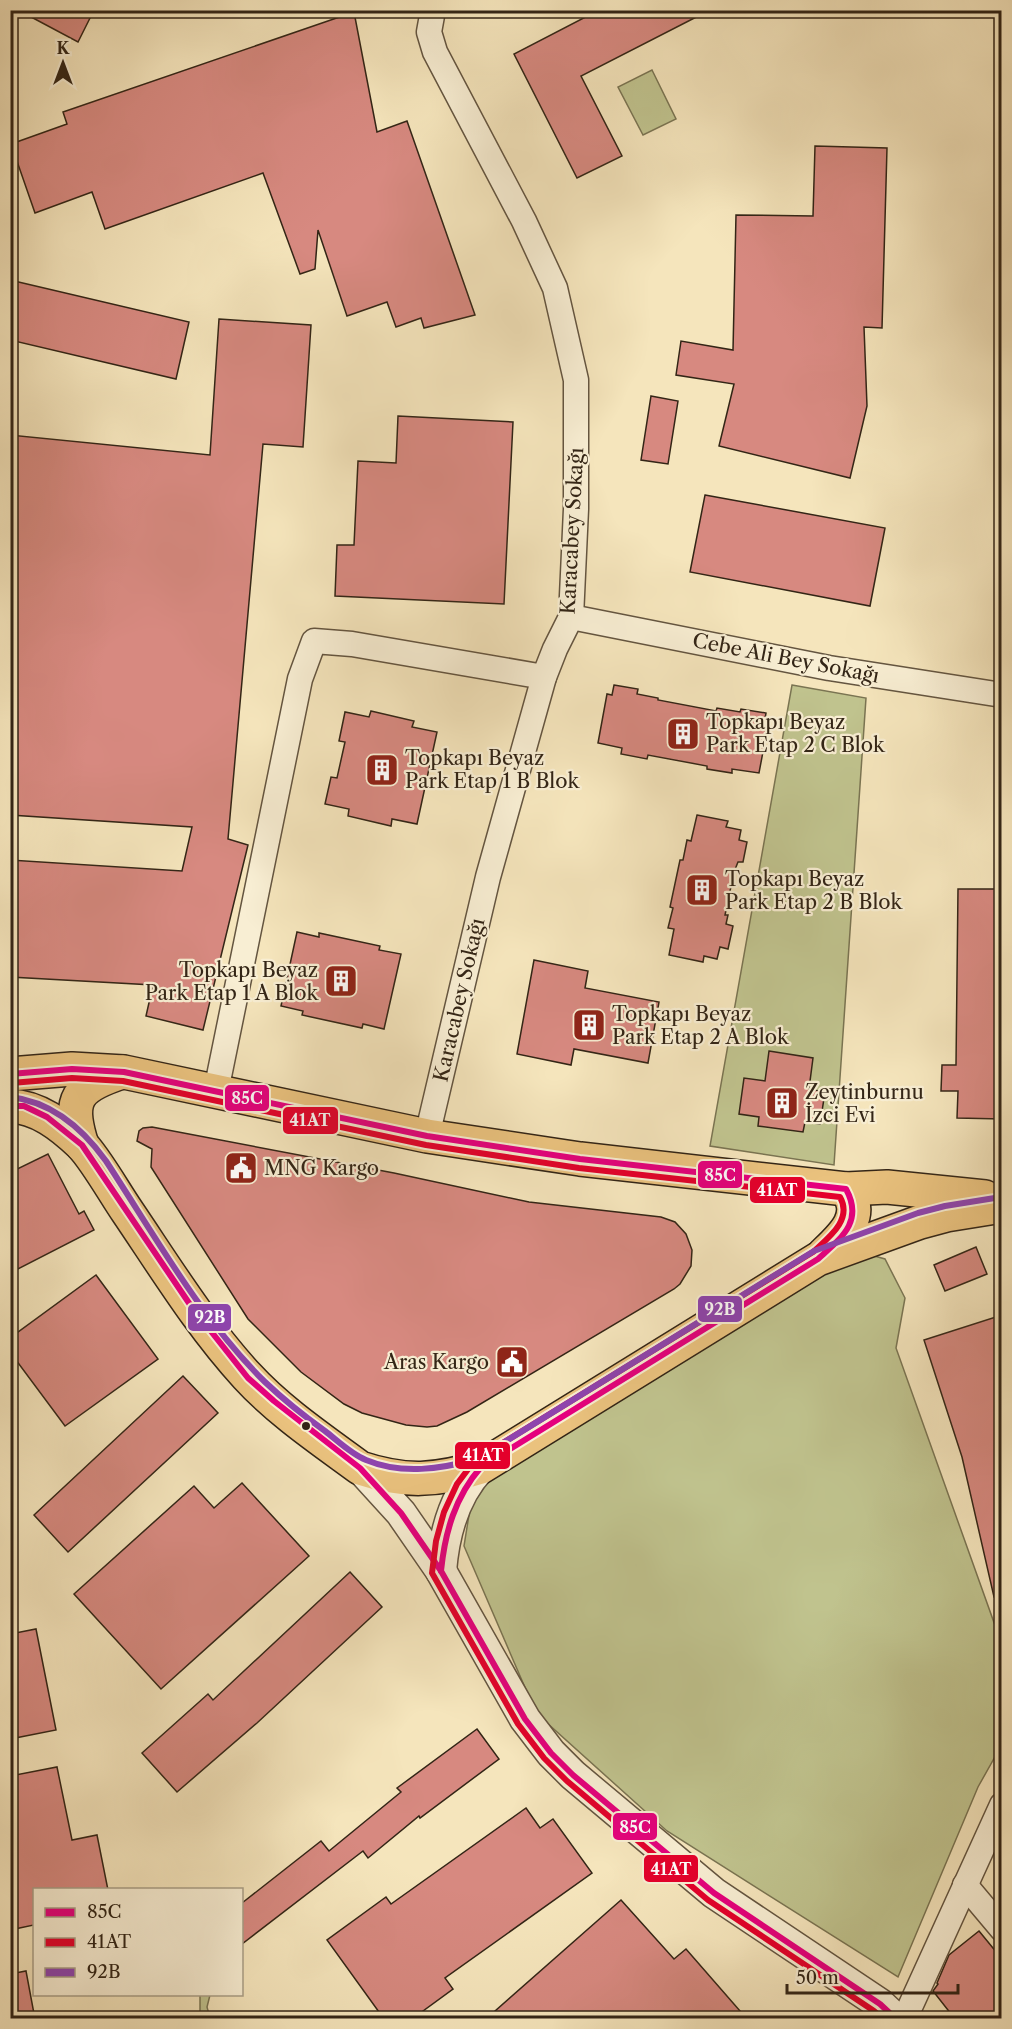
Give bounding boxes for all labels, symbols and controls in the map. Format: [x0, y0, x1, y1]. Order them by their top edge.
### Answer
north arrow [33, 33, 93, 93]
text: K [57, 38, 71, 58]
street label: Karacabey Sokağı [556, 447, 588, 615]
street label: Cebe Ali Bey Sokağı [691, 628, 881, 688]
place label: Topkapı Beyaz Park Etap 2 C Blok [706, 710, 886, 757]
building icon: Topkapı Beyaz Park Etap 2 C Blok [665, 716, 701, 752]
place label: Topkapı Beyaz Park Etap 1 B Blok [405, 746, 581, 793]
building icon: Topkapı Beyaz Park Etap 1 B Blok [364, 752, 400, 788]
place label: Topkapı Beyaz Park Etap 2 B Blok [725, 867, 904, 914]
building icon: Topkapı Beyaz Park Etap 2 B Blok [684, 872, 720, 908]
street label: Karacabey Sokağı [429, 916, 489, 1084]
place label: Topkapı Beyaz Park Etap 1 A Blok [145, 958, 319, 1005]
building icon: Topkapı Beyaz Park Etap 1 A Blok [323, 963, 359, 999]
place label: Topkapı Beyaz Park Etap 2 A Blok [612, 1002, 790, 1049]
building icon: Topkapı Beyaz Park Etap 2 A Blok [571, 1007, 607, 1043]
place label: Zeytinburnu İzci Evi [805, 1080, 924, 1127]
line badge: 85C [224, 1084, 270, 1112]
building icon: Zeytinburnu İzci Evi [764, 1085, 800, 1121]
text: 85C [231, 1088, 263, 1108]
line badge: 41AT [282, 1106, 339, 1135]
text: 41AT [289, 1110, 331, 1130]
public building icon: MNG Kargo [223, 1150, 259, 1186]
place label: MNG Kargo [264, 1156, 379, 1180]
line badge: 85C [697, 1160, 743, 1189]
text: 85C [704, 1165, 736, 1185]
line badge: 41AT [749, 1176, 806, 1204]
text: 41AT [756, 1180, 798, 1200]
line badge: 92B [697, 1295, 743, 1323]
text: 92B [705, 1299, 736, 1319]
line badge: 92B [187, 1303, 232, 1332]
text: 92B [195, 1307, 226, 1327]
public building icon: Aras Kargo [494, 1344, 530, 1380]
place label: Aras Kargo [383, 1350, 489, 1374]
unlabelled marker [300, 1420, 312, 1432]
line badge: 41AT [454, 1441, 511, 1470]
text: 41AT [462, 1445, 504, 1465]
line badge: 85C [612, 1812, 658, 1841]
text: 85C [619, 1817, 651, 1837]
line badge: 41AT [643, 1854, 699, 1883]
text: 41AT [650, 1859, 692, 1879]
legend [33, 1888, 243, 1996]
text: 85C [87, 1901, 121, 1923]
text: 41AT [87, 1931, 132, 1953]
scale bar [787, 1957, 958, 1995]
text: 92B [87, 1961, 120, 1983]
text: 50 m [796, 1967, 839, 1989]

